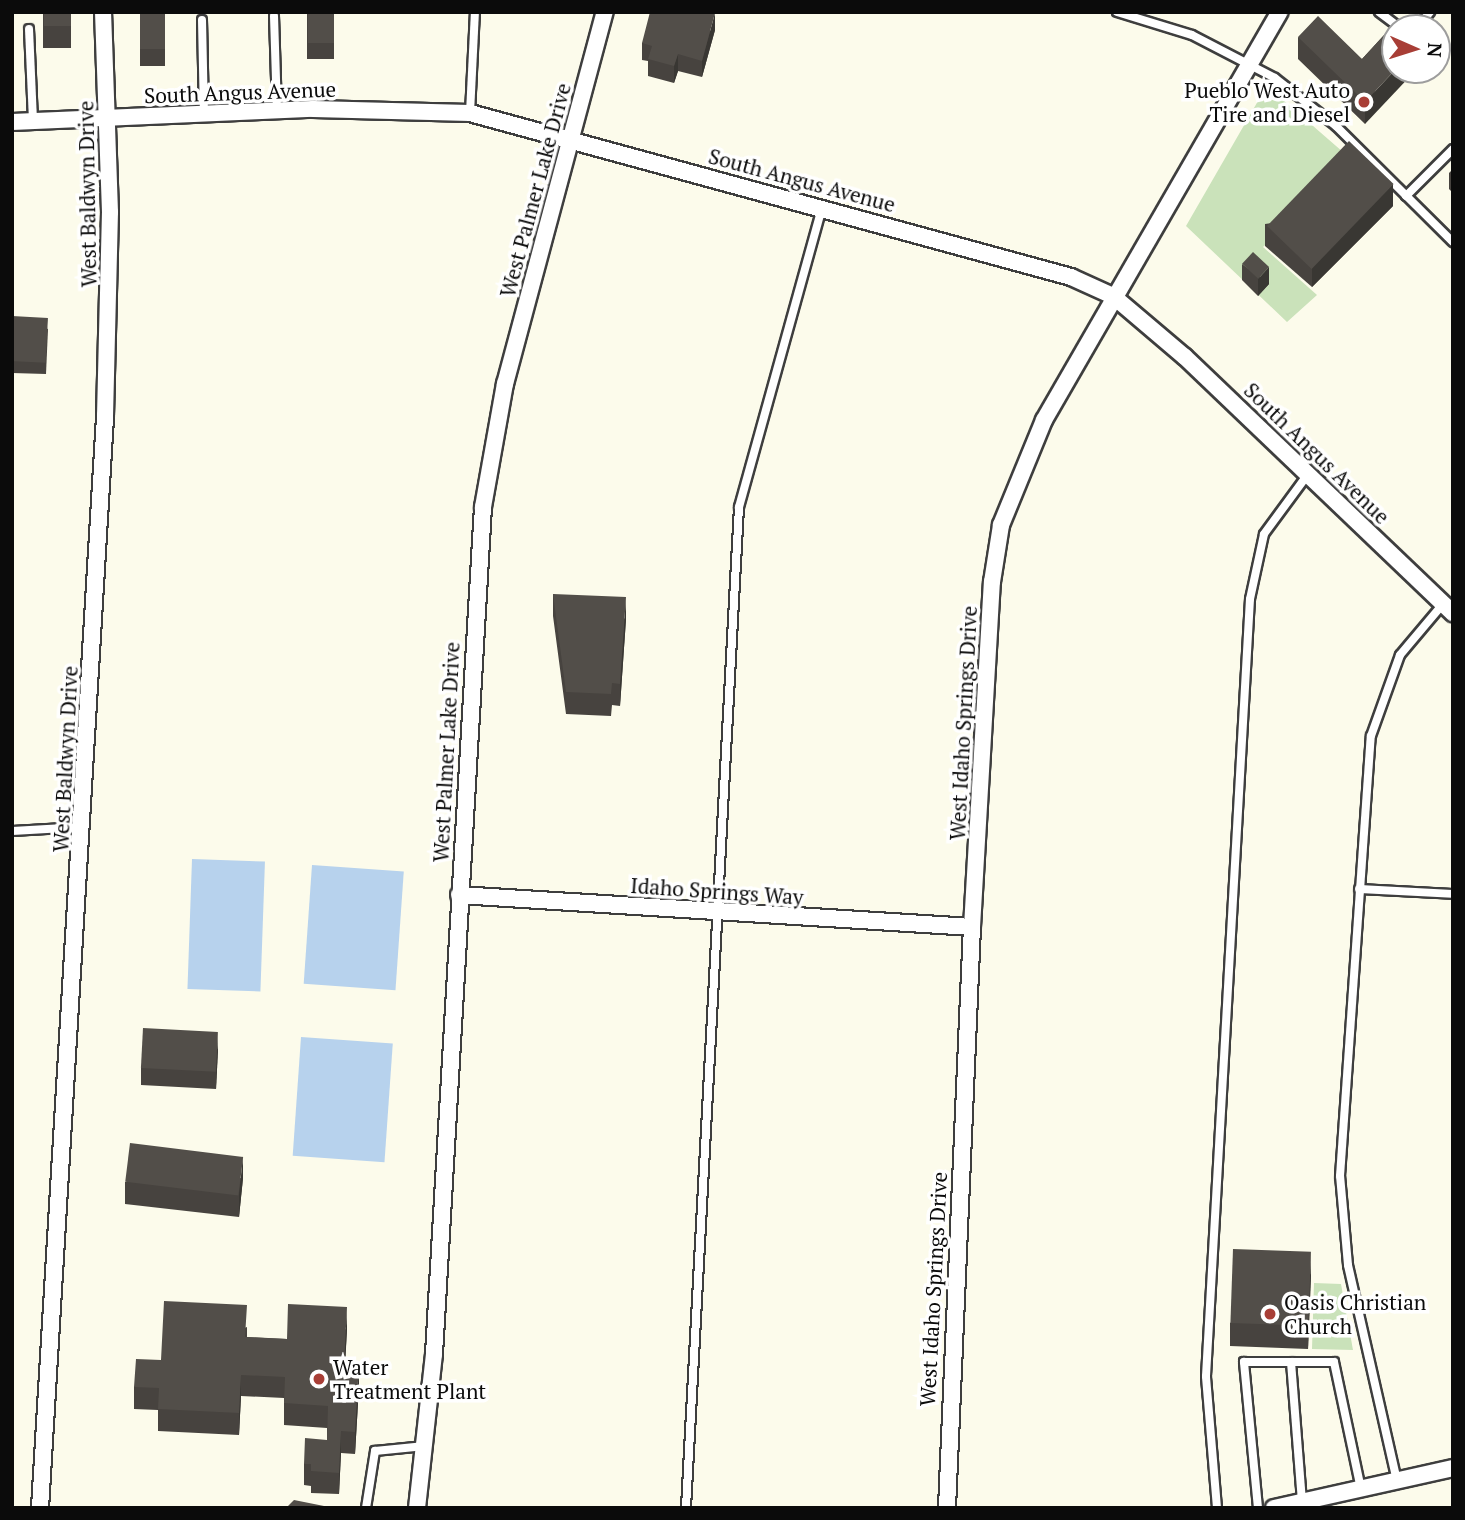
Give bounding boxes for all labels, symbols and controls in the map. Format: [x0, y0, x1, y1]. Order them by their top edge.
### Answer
north arrow [1381, 14, 1451, 84]
text: N [1423, 42, 1448, 58]
street label: South Angus Avenue [143, 76, 337, 108]
place label: Pueblo West Auto Tire and Diesel [1184, 77, 1350, 127]
street label: West Palmer Lake Drive [494, 80, 576, 300]
marker: Pueblo West Auto Tire and Diesel [1356, 94, 1372, 110]
street label: West Baldwyn Drive [73, 101, 101, 287]
street label: South Angus Avenue [706, 143, 898, 217]
street label: South Angus Avenue [1239, 377, 1395, 529]
street label: West Idaho Springs Drive [944, 605, 982, 841]
street label: West Palmer Lake Drive [428, 641, 464, 863]
street label: West Baldwyn Drive [48, 665, 82, 853]
street label: Idaho Springs Way [630, 872, 804, 910]
street label: West Idaho Springs Drive [914, 1171, 952, 1407]
place label: Oasis Christian Church [1284, 1289, 1426, 1339]
marker: Oasis Christian Church [1262, 1306, 1278, 1322]
place label: Water Treatment Plant [333, 1354, 486, 1404]
marker: Water Treatment Plant [311, 1371, 327, 1387]

